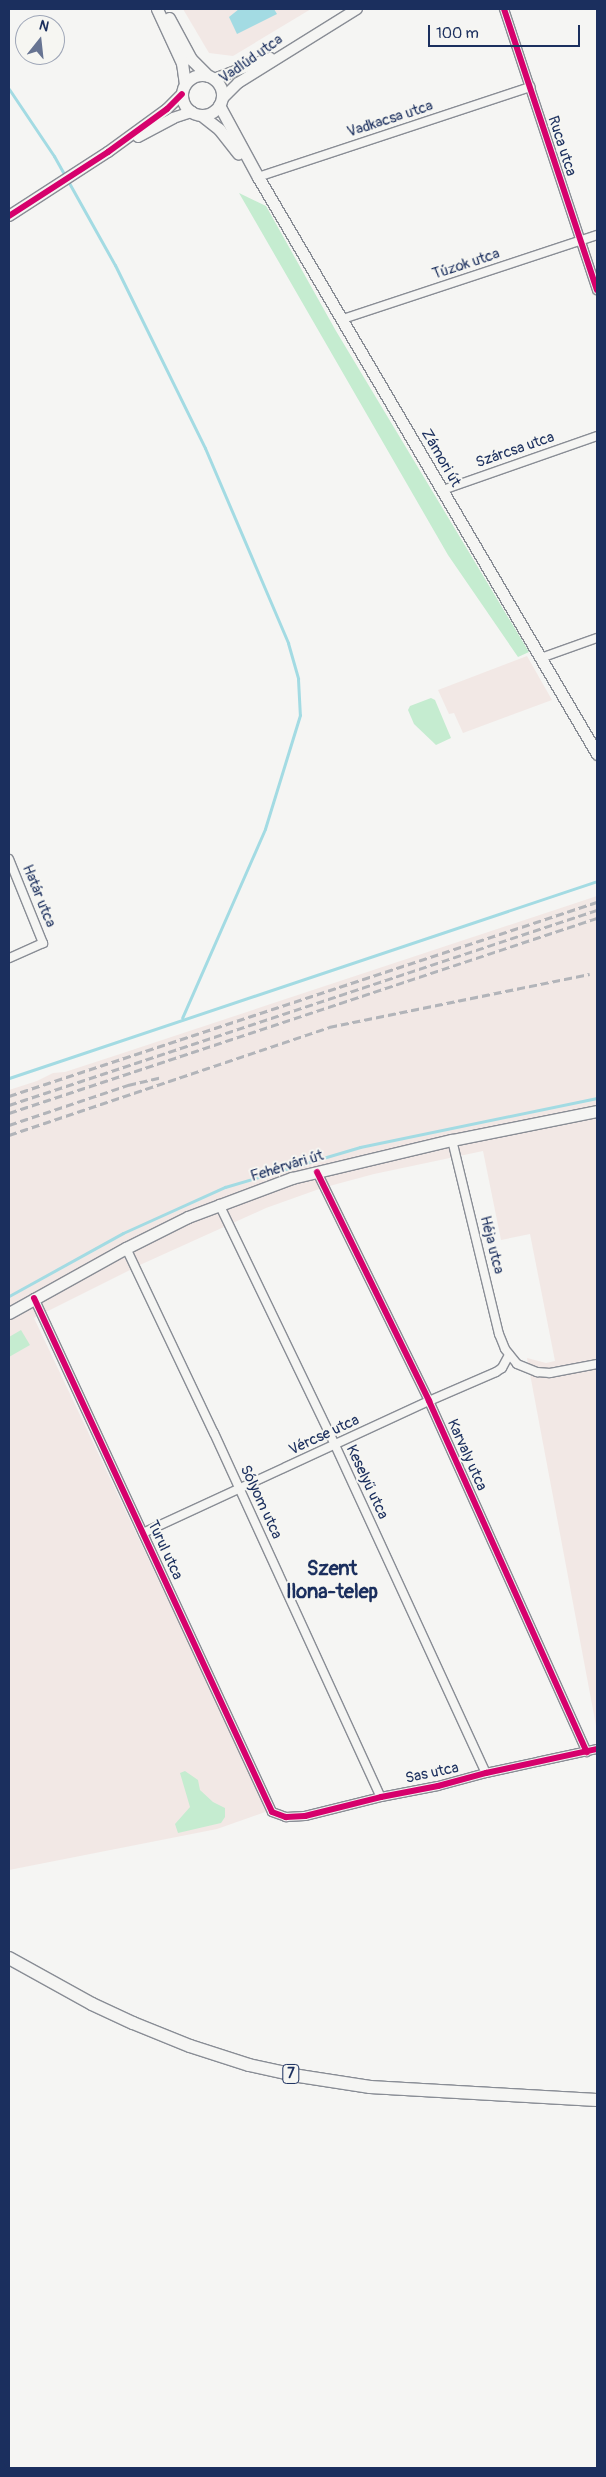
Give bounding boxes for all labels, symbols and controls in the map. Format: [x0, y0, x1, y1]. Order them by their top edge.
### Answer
north arrow [15, 15, 65, 65]
scale bar [431, 15, 584, 47]
text: N [37, 17, 51, 36]
text: 100 m [436, 24, 479, 43]
street label: Vadlúd utca [216, 31, 286, 87]
street label: Vadkacsa utca [345, 97, 435, 141]
street label: Ruca utca [544, 114, 580, 178]
street label: Túzok utca [430, 245, 502, 283]
street label: Zámori út [417, 426, 465, 490]
street label: Szárcsa utca [473, 428, 557, 472]
street label: Határ utca [18, 862, 60, 930]
street label: Fehérvári út [248, 1146, 326, 1186]
street label: Héja utca [476, 1214, 508, 1276]
street label: Vércse utca [286, 1411, 362, 1459]
street label: Karvaly utca [443, 1416, 491, 1494]
street label: Keselyű utca [342, 1442, 392, 1522]
street label: Sólyom utca [236, 1462, 286, 1542]
street label: Turul utca [143, 1517, 187, 1583]
district label: Szent Ilona-telep [286, 1556, 378, 1603]
street label: Sas utca [404, 1759, 460, 1787]
road number: 7 [282, 2062, 300, 2086]

